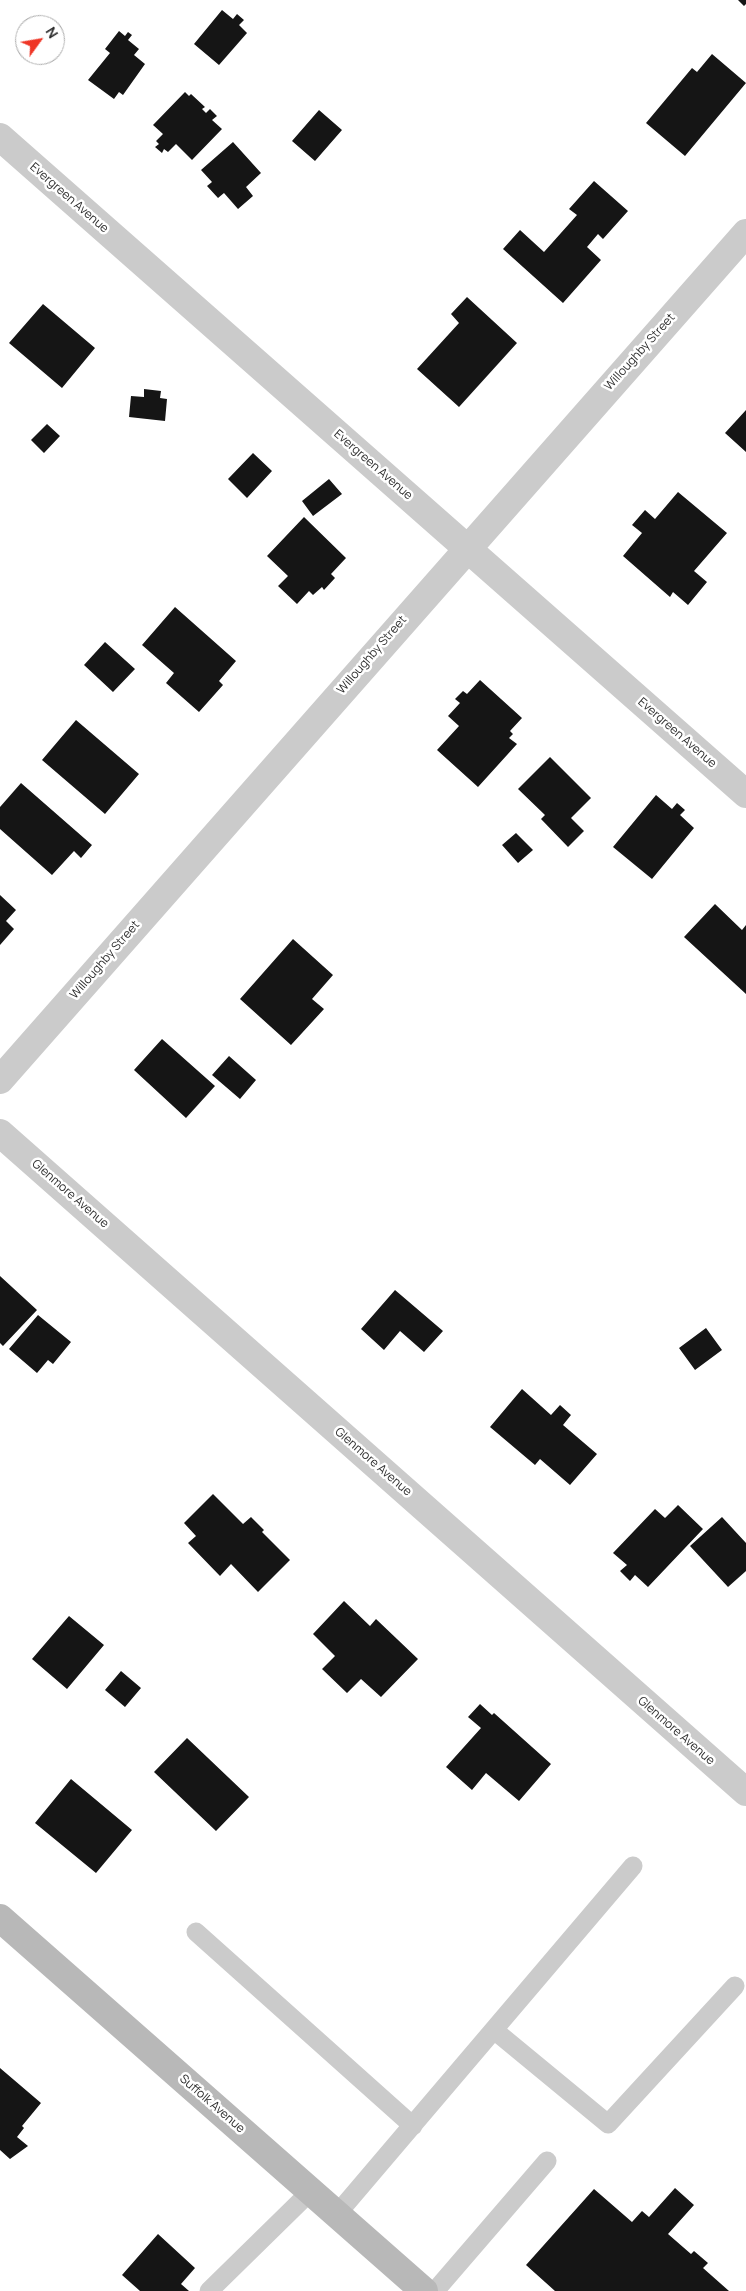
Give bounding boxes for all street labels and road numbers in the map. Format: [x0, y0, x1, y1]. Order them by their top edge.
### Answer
street label: Evergreen Avenue [27, 160, 111, 236]
street label: Willoughby Street [602, 311, 678, 393]
street label: Evergreen Avenue [331, 427, 415, 503]
street label: Willoughby Street [334, 613, 410, 697]
street label: Evergreen Avenue [635, 695, 719, 771]
street label: Willoughby Street [67, 918, 143, 1002]
street label: Glenmore Avenue [29, 1157, 111, 1231]
street label: Glenmore Avenue [332, 1425, 414, 1499]
street label: Glenmore Avenue [635, 1694, 717, 1768]
street label: Suffolk Avenue [176, 2072, 248, 2136]

